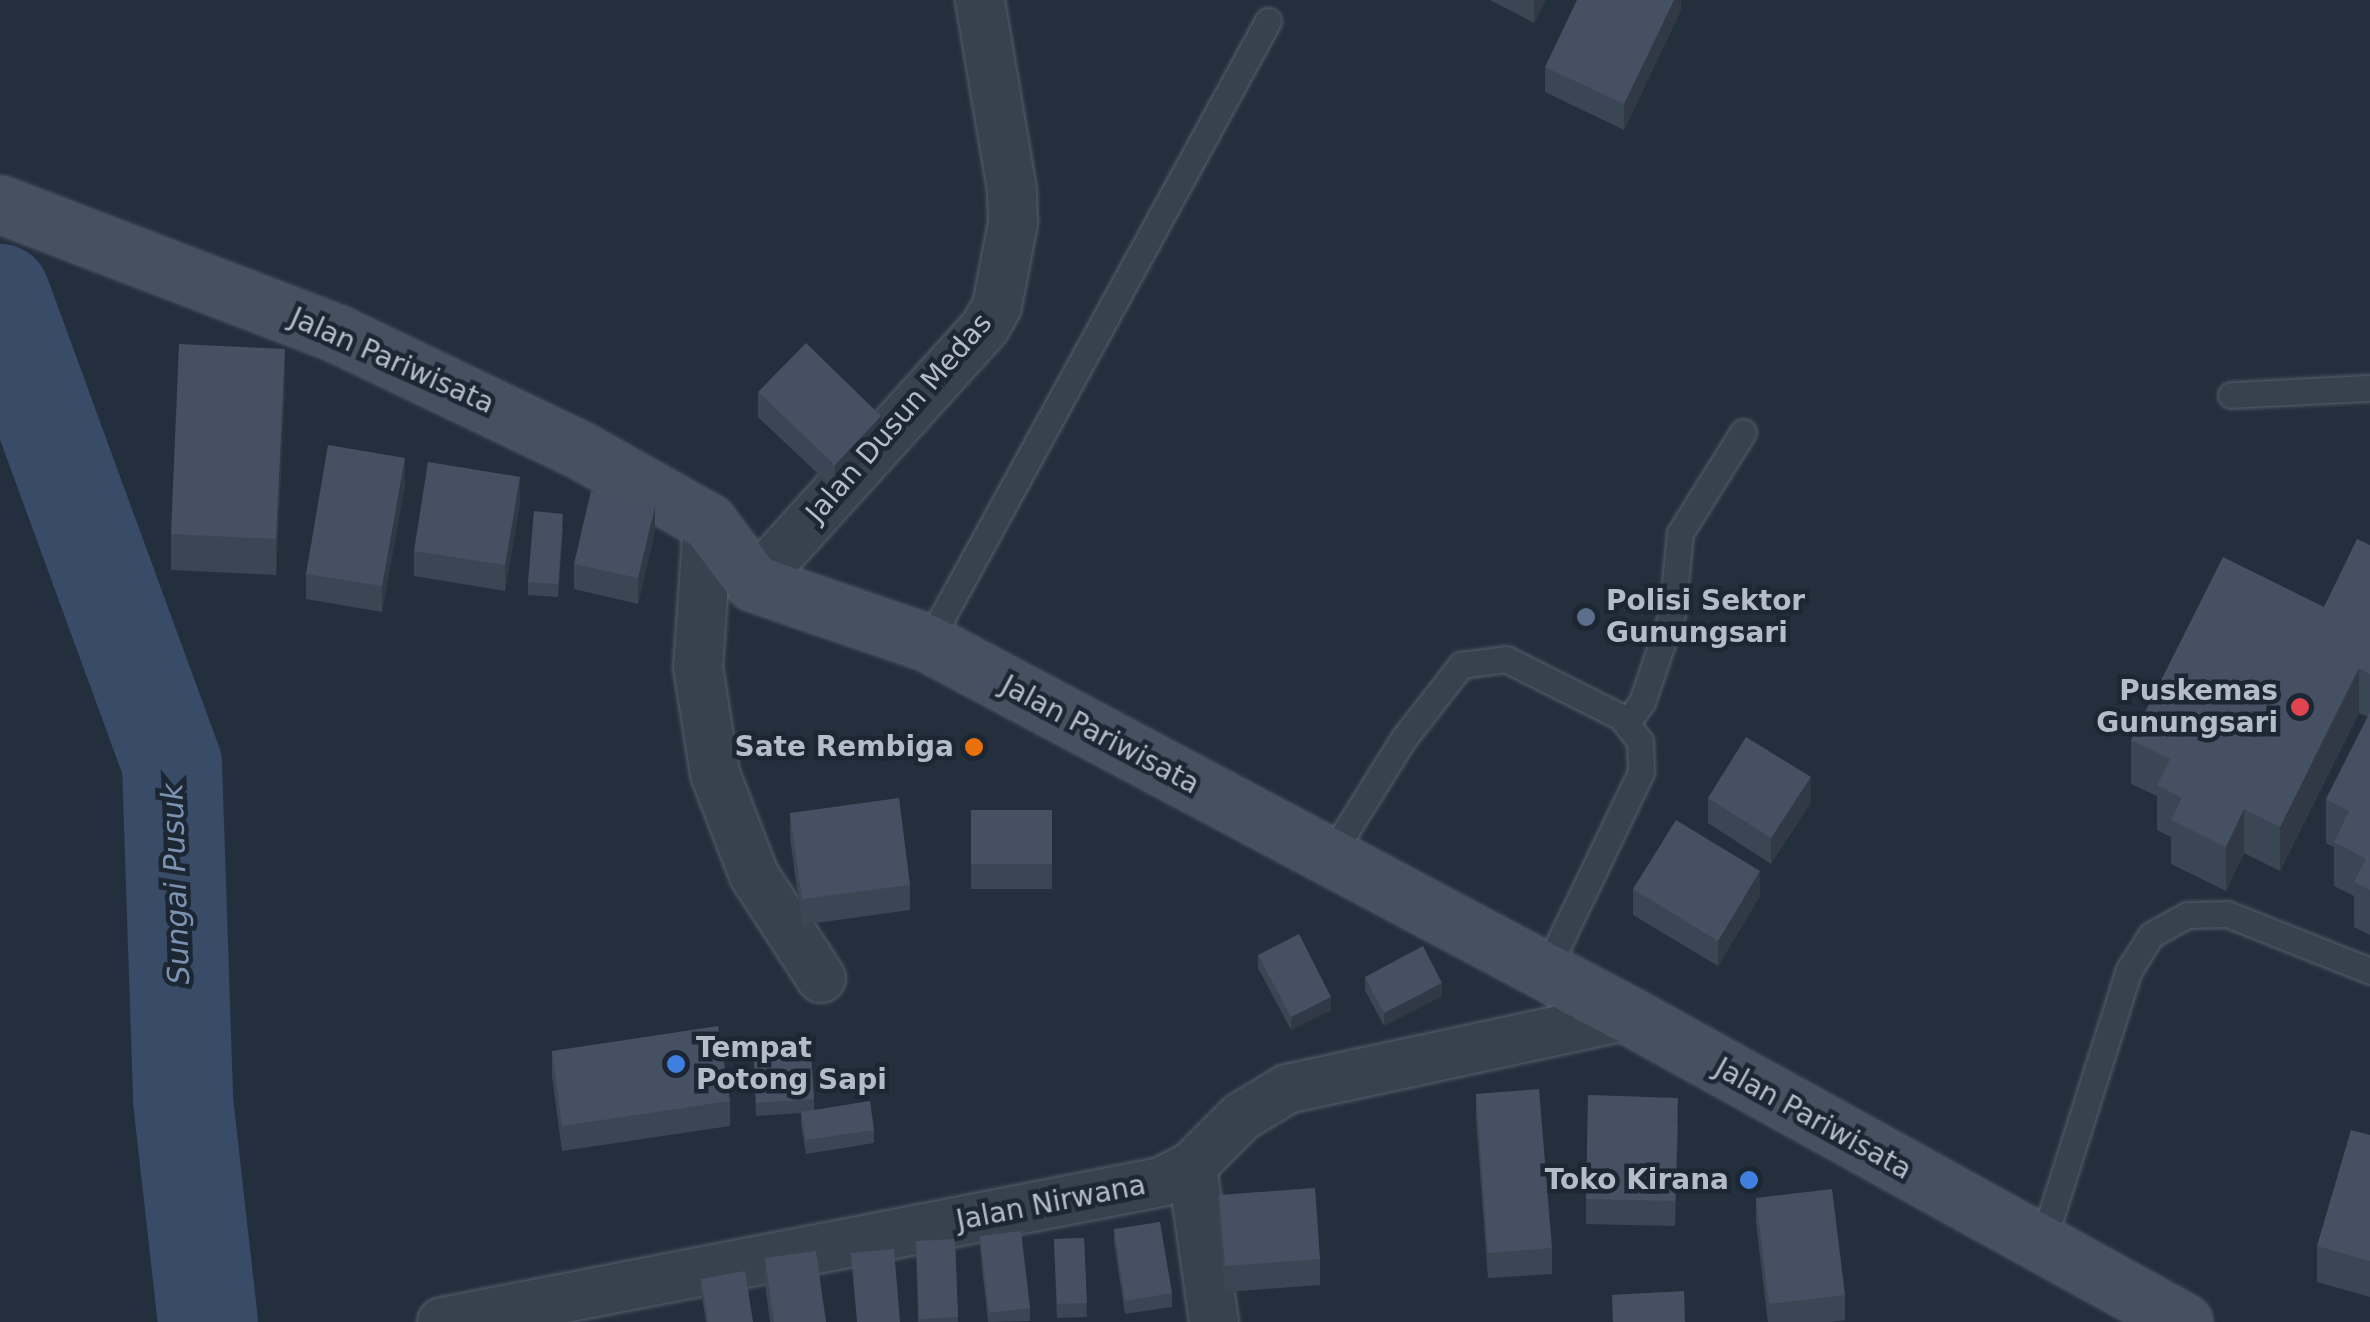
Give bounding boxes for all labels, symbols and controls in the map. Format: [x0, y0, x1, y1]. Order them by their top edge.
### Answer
street label: Jalan Pariwisata [285, 301, 499, 421]
street label: Jalan Dusun Medas [799, 307, 999, 529]
place label: Polisi Sektor Gunungsari [1606, 584, 1805, 650]
marker: Polisi Sektor Gunungsari [1575, 606, 1597, 628]
street label: Jalan Pariwisata [995, 669, 1205, 801]
place label: Puskemas Gunungsari [2096, 674, 2278, 740]
marker: Puskemas Gunungsari [2287, 694, 2313, 720]
place label: Sate Rembiga [735, 730, 954, 764]
marker: Sate Rembiga [963, 736, 985, 758]
water label: Sungai Pusuk [154, 783, 198, 985]
place label: Tempat Potong Sapi [696, 1031, 887, 1097]
street label: Jalan Pariwisata [1709, 1051, 1917, 1187]
marker: Tempat Potong Sapi [665, 1053, 687, 1075]
place label: Toko Kirana [1545, 1163, 1729, 1197]
street label: Jalan Nirwana [953, 1168, 1149, 1238]
marker: Toko Kirana [1738, 1169, 1760, 1191]

